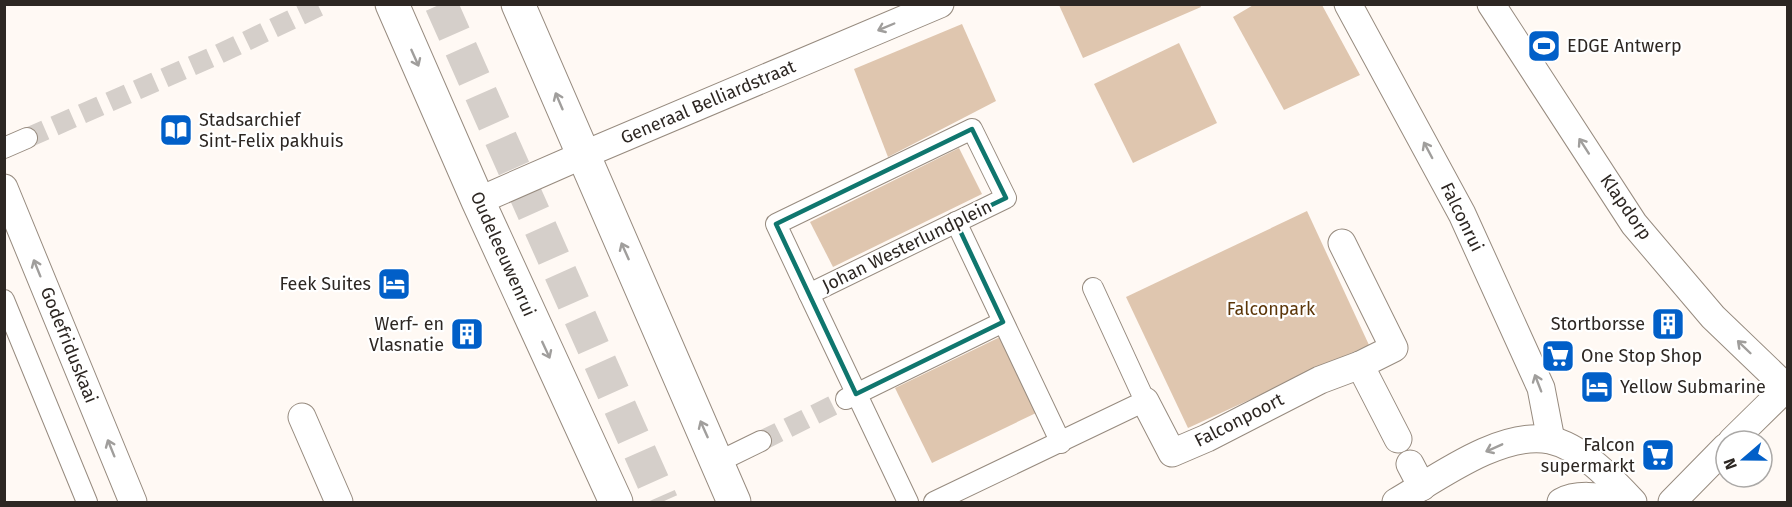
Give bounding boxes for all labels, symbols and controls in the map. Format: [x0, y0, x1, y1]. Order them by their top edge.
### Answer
one-way arrow [877, 22, 895, 33]
sports icon: EDGE Antwerp [1526, 28, 1562, 64]
place label: EDGE Antwerp [1567, 35, 1682, 57]
one-way arrow [411, 49, 422, 67]
street label: Generaal Belliardstraat [617, 55, 799, 149]
one-way arrow [553, 93, 565, 111]
place label: Stadsarchief Sint-Felix pakhuis [199, 109, 343, 152]
library icon: Stadsarchief Sint-Felix pakhuis [158, 112, 194, 148]
one-way arrow [1577, 138, 1589, 155]
one-way arrow [1422, 141, 1433, 159]
street label: Klapdorp [1595, 170, 1657, 244]
street label: Falconrui [1436, 179, 1488, 255]
street label: Oudeleeuwenrui [466, 188, 540, 320]
street label: Johan Westerlundplein [819, 195, 995, 297]
one-way arrow [619, 242, 630, 260]
one-way arrow [31, 259, 42, 278]
hotel icon: Feek Suites [376, 266, 412, 302]
place label: Feek Suites [279, 273, 371, 295]
street label: Godefriduskaai [36, 284, 102, 406]
park label: Falconpark [1227, 298, 1316, 320]
building icon: Stortborsse [1650, 306, 1686, 342]
place label: Werf- en Vlasnatie [369, 313, 444, 356]
place label: Stortborsse [1551, 313, 1645, 335]
building icon: Werf- en Vlasnatie [449, 316, 485, 352]
supermarket icon: One Stop Shop [1540, 338, 1576, 374]
one-way arrow [1737, 340, 1752, 354]
one-way arrow [542, 341, 553, 359]
place label: One Stop Shop [1581, 345, 1702, 367]
hotel icon: Yellow Submarine [1579, 369, 1615, 405]
one-way arrow [1532, 374, 1543, 393]
place label: Yellow Submarine [1620, 376, 1766, 398]
street label: Falconpoort [1191, 388, 1288, 452]
one-way arrow [697, 421, 709, 439]
north arrow [1714, 429, 1774, 489]
place label: Falcon supermarkt [1541, 434, 1635, 477]
supermarket icon: Falcon supermarkt [1640, 437, 1676, 473]
one-way arrow [105, 440, 116, 458]
one-way arrow [1485, 442, 1503, 454]
text: N [1720, 456, 1741, 472]

